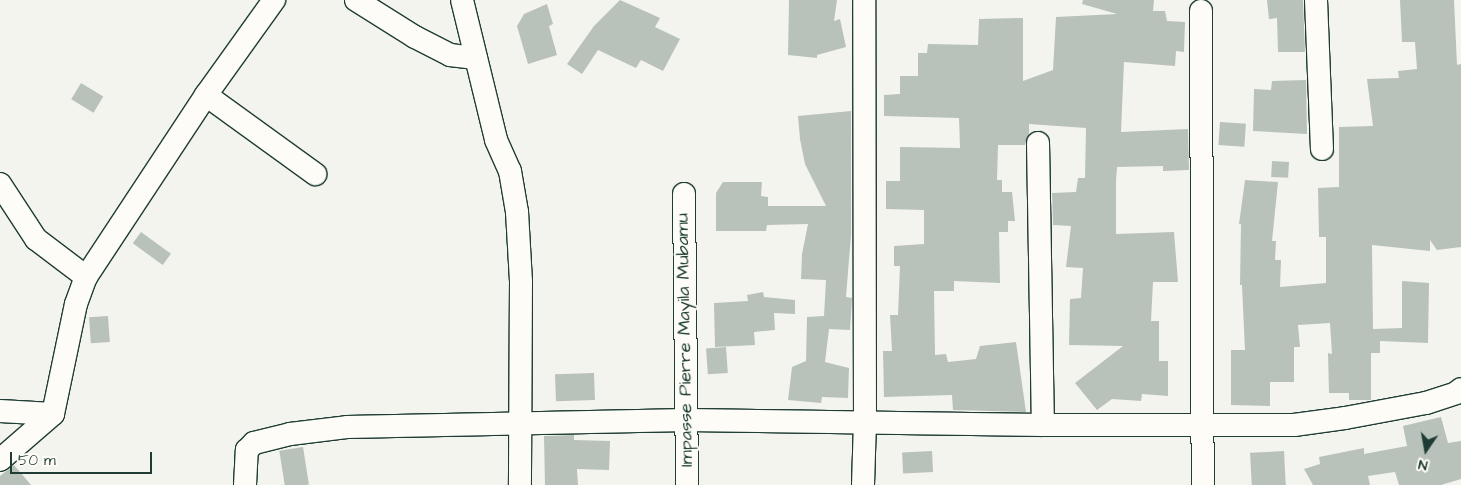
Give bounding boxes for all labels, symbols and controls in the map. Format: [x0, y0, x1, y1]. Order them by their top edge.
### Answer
street label: Impasse Pierre Mayila Mubamu [672, 213, 698, 467]
north arrow [1401, 425, 1451, 475]
scale bar [12, 442, 155, 474]
text: 50 m [18, 450, 56, 471]
text: N [1417, 454, 1429, 475]

